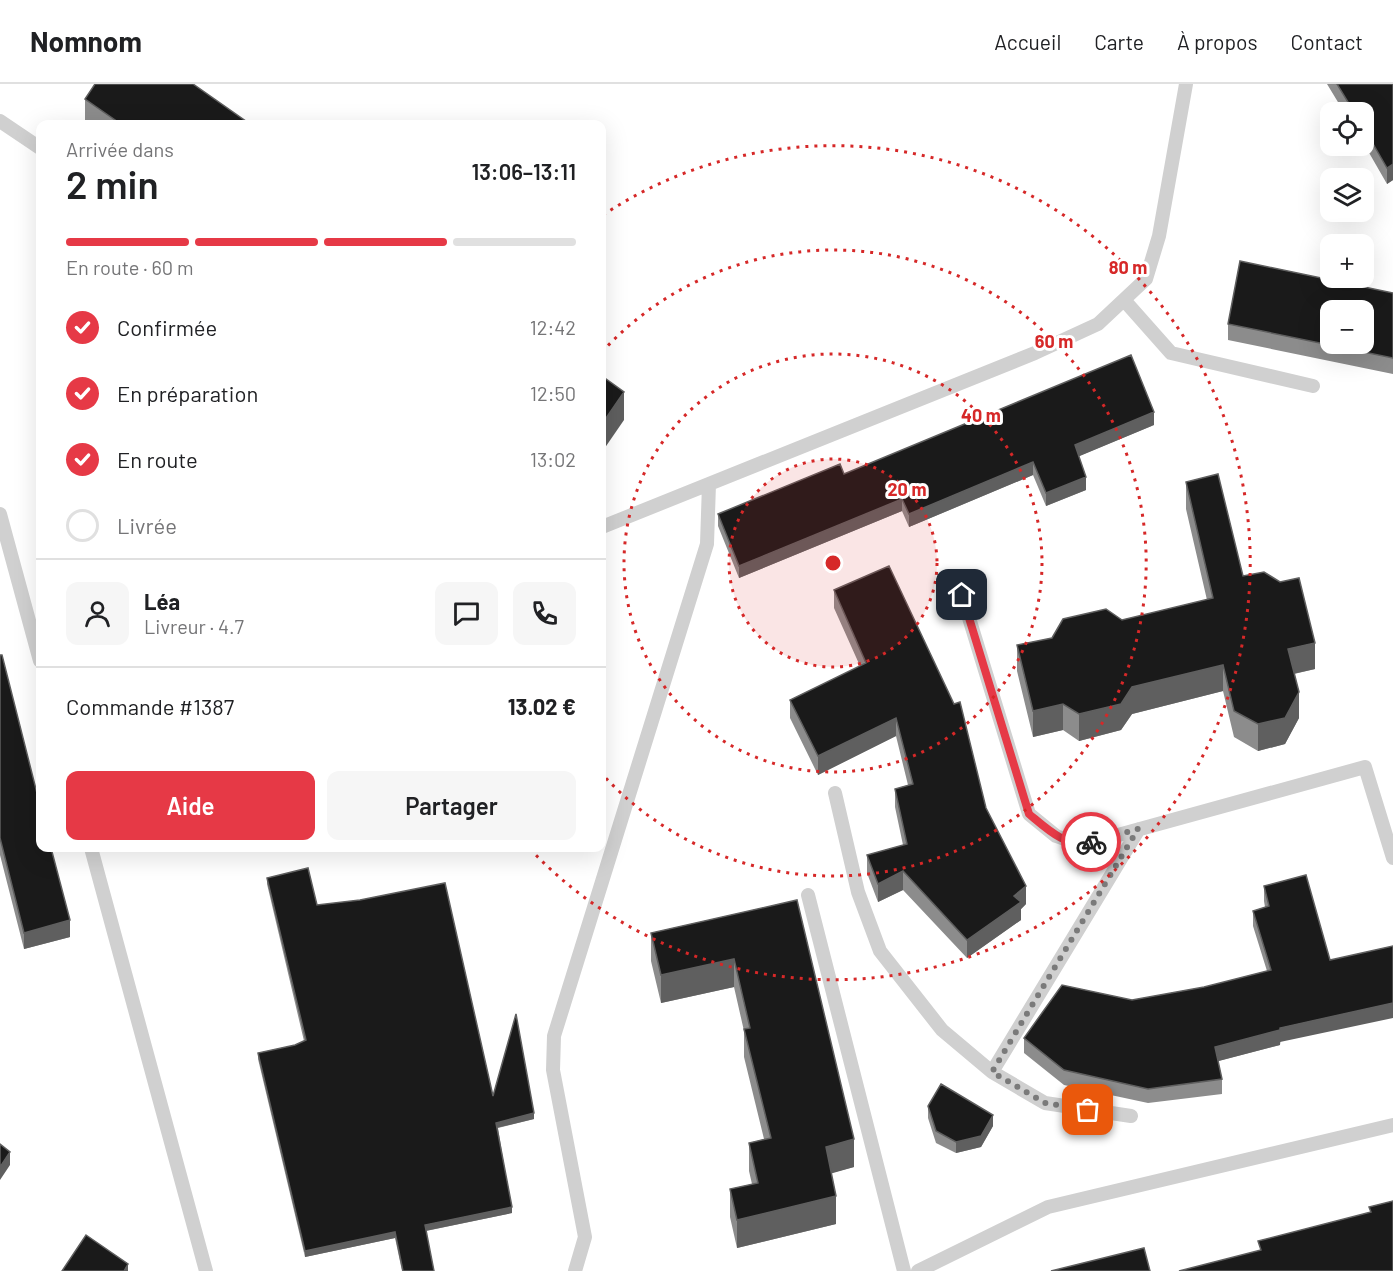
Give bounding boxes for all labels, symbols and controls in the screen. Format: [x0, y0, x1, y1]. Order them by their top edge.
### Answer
text: Nomnom [30, 24, 142, 58]
text: Accueil [994, 29, 1061, 54]
text: Carte [1094, 29, 1144, 54]
text: À propos [1177, 29, 1258, 54]
text: Contact [1291, 29, 1363, 54]
map controls [1320, 102, 1374, 354]
button: locate [1320, 102, 1374, 156]
text: Arrivée dans [66, 137, 174, 161]
text: 13:06–13:11 [471, 158, 576, 184]
text: 2 min [66, 160, 159, 207]
button: layers [1320, 168, 1374, 222]
button: + [1320, 234, 1374, 288]
text: En route · 60 m [66, 255, 194, 279]
text: 80 m [1109, 256, 1147, 278]
button: − [1320, 300, 1374, 354]
icon: check [66, 311, 99, 344]
text: Confirmée [117, 314, 217, 340]
text: 12:42 [530, 315, 576, 339]
text: 60 m [1035, 330, 1073, 352]
icon: check [66, 377, 99, 410]
text: En préparation [117, 380, 258, 406]
text: 12:50 [530, 381, 576, 405]
text: 40 m [961, 404, 1001, 426]
icon: check [66, 443, 99, 476]
text: En route [117, 446, 198, 472]
text: 13:02 [530, 447, 576, 471]
text: 20 m [888, 478, 926, 500]
text: Livrée [117, 512, 177, 538]
centre of rings [823, 553, 843, 573]
pin [936, 569, 987, 620]
icon: home [945, 578, 978, 611]
button: person [66, 582, 129, 645]
button: chat [435, 582, 498, 645]
button: phone [513, 582, 576, 645]
text: Léa [144, 588, 180, 614]
text: Livreur · 4.7 [144, 614, 244, 638]
text: Commande #1387 [66, 693, 234, 719]
text: 13.02 € [508, 693, 576, 719]
button: Aide [66, 771, 315, 840]
button: Partager [327, 771, 576, 840]
courier [1061, 812, 1121, 872]
icon: bike [1075, 826, 1108, 859]
pin [1062, 1084, 1113, 1135]
icon: bag [1071, 1093, 1104, 1126]

